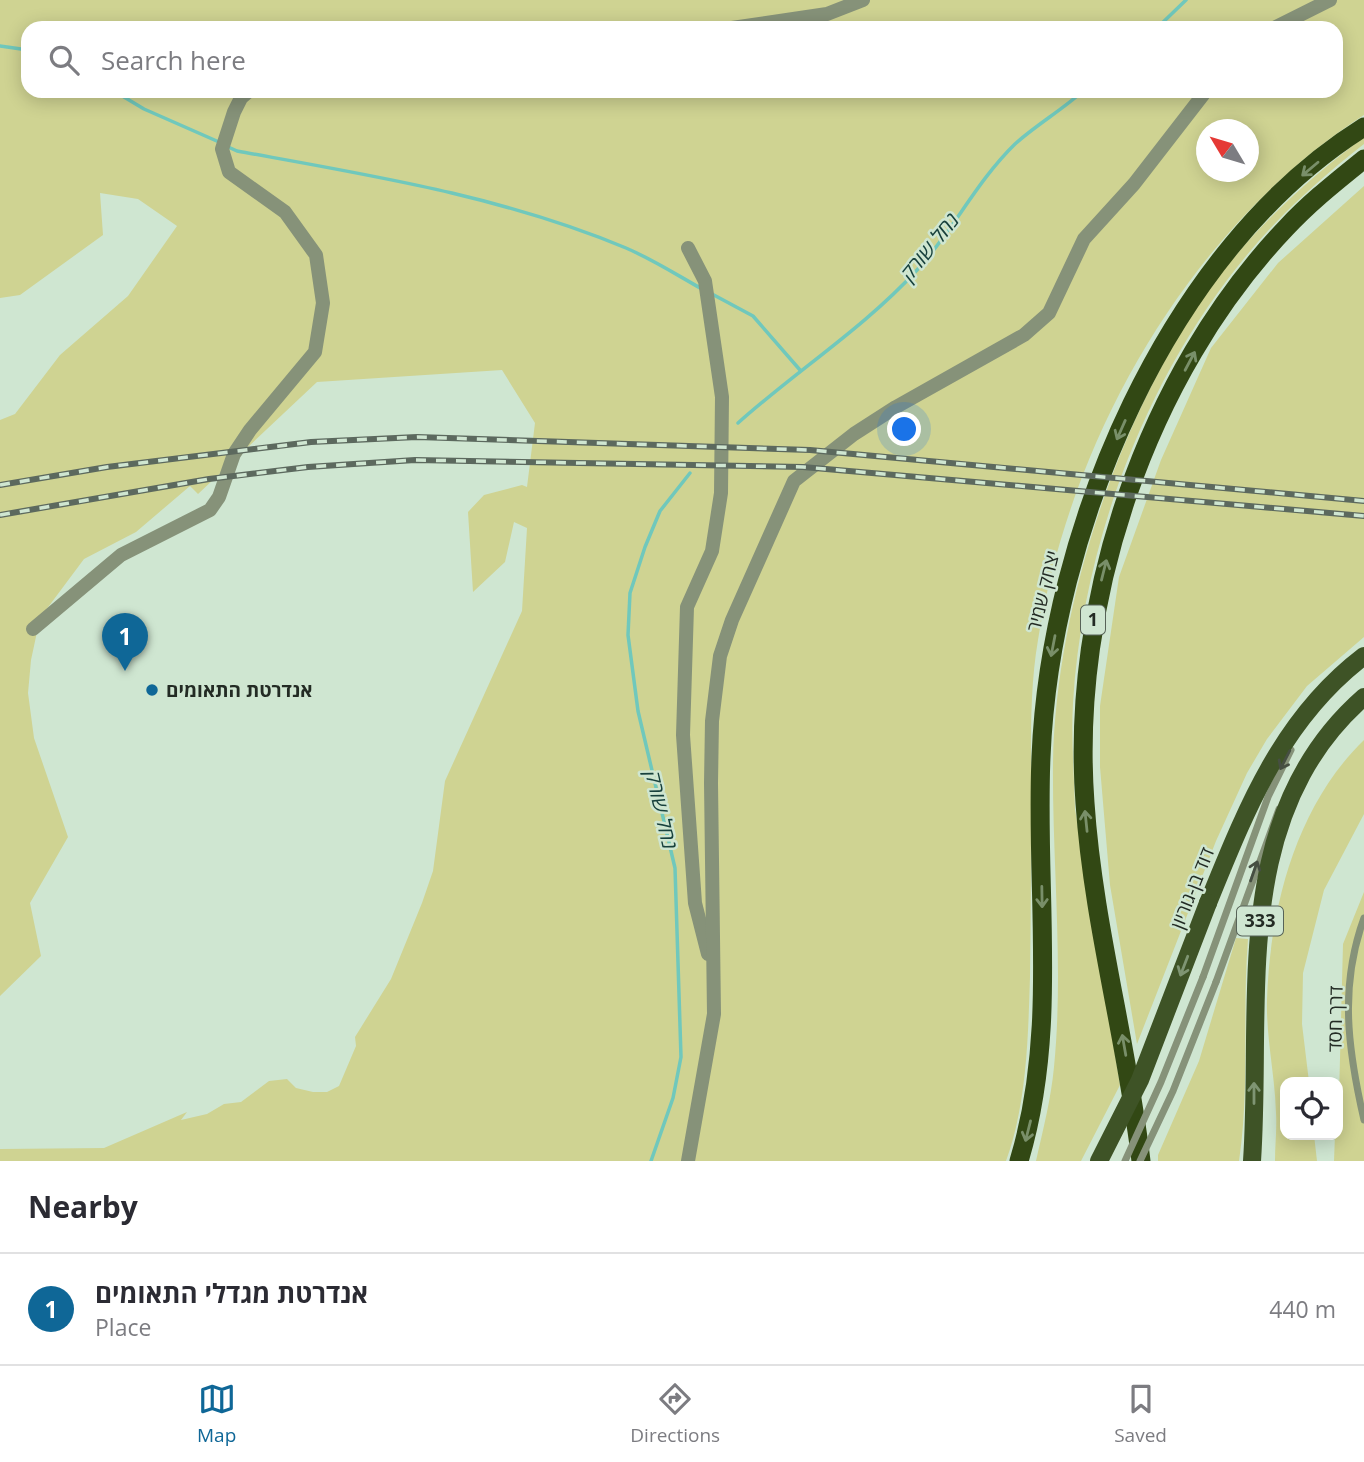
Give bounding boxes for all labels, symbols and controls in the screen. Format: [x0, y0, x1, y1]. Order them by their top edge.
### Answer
search box [21, 21, 1343, 98]
icon: search [45, 41, 83, 79]
text: Search here [101, 42, 246, 78]
north arrow [1196, 119, 1259, 182]
one-way arrow [1302, 161, 1320, 177]
water label: נחל שורק [893, 206, 965, 287]
one-way arrow [1183, 351, 1197, 371]
your location [887, 412, 921, 446]
one-way arrow [1114, 419, 1127, 440]
street label: יצחק שמיר [1020, 548, 1066, 634]
one-way arrow [1098, 560, 1111, 582]
road number: 1 [1081, 606, 1105, 634]
pin: 1 [102, 613, 148, 671]
one-way arrow [1045, 634, 1059, 657]
place label: אנדרטת התאומים [166, 677, 313, 703]
marker: אנדרטת התאומים [144, 682, 160, 698]
one-way arrow [1278, 749, 1292, 770]
water label: נחל שורק [639, 767, 685, 852]
one-way arrow [1080, 810, 1093, 832]
street label: דוד בן-גוריון [1164, 843, 1220, 933]
one-way arrow [1249, 861, 1261, 883]
one-way arrow [1035, 886, 1048, 909]
road number: 333 [1237, 906, 1283, 936]
one-way arrow [1176, 955, 1189, 977]
street label: דרך חסד [1321, 985, 1349, 1052]
one-way arrow [1116, 1034, 1130, 1057]
map controls [1280, 1077, 1343, 1140]
button: locate [1280, 1077, 1343, 1140]
one-way arrow [1247, 1082, 1261, 1105]
one-way arrow [1021, 1120, 1034, 1142]
text: Nearby [28, 1186, 138, 1227]
text: אנדרטת מגדלי התאומים [95, 1275, 368, 1311]
text: 1 [44, 1293, 58, 1325]
text: 440 m [1269, 1293, 1336, 1325]
text: Place [95, 1311, 151, 1343]
tab: Map [197, 1380, 236, 1448]
tab: Directions [630, 1380, 720, 1448]
tab: Saved [1114, 1380, 1167, 1448]

